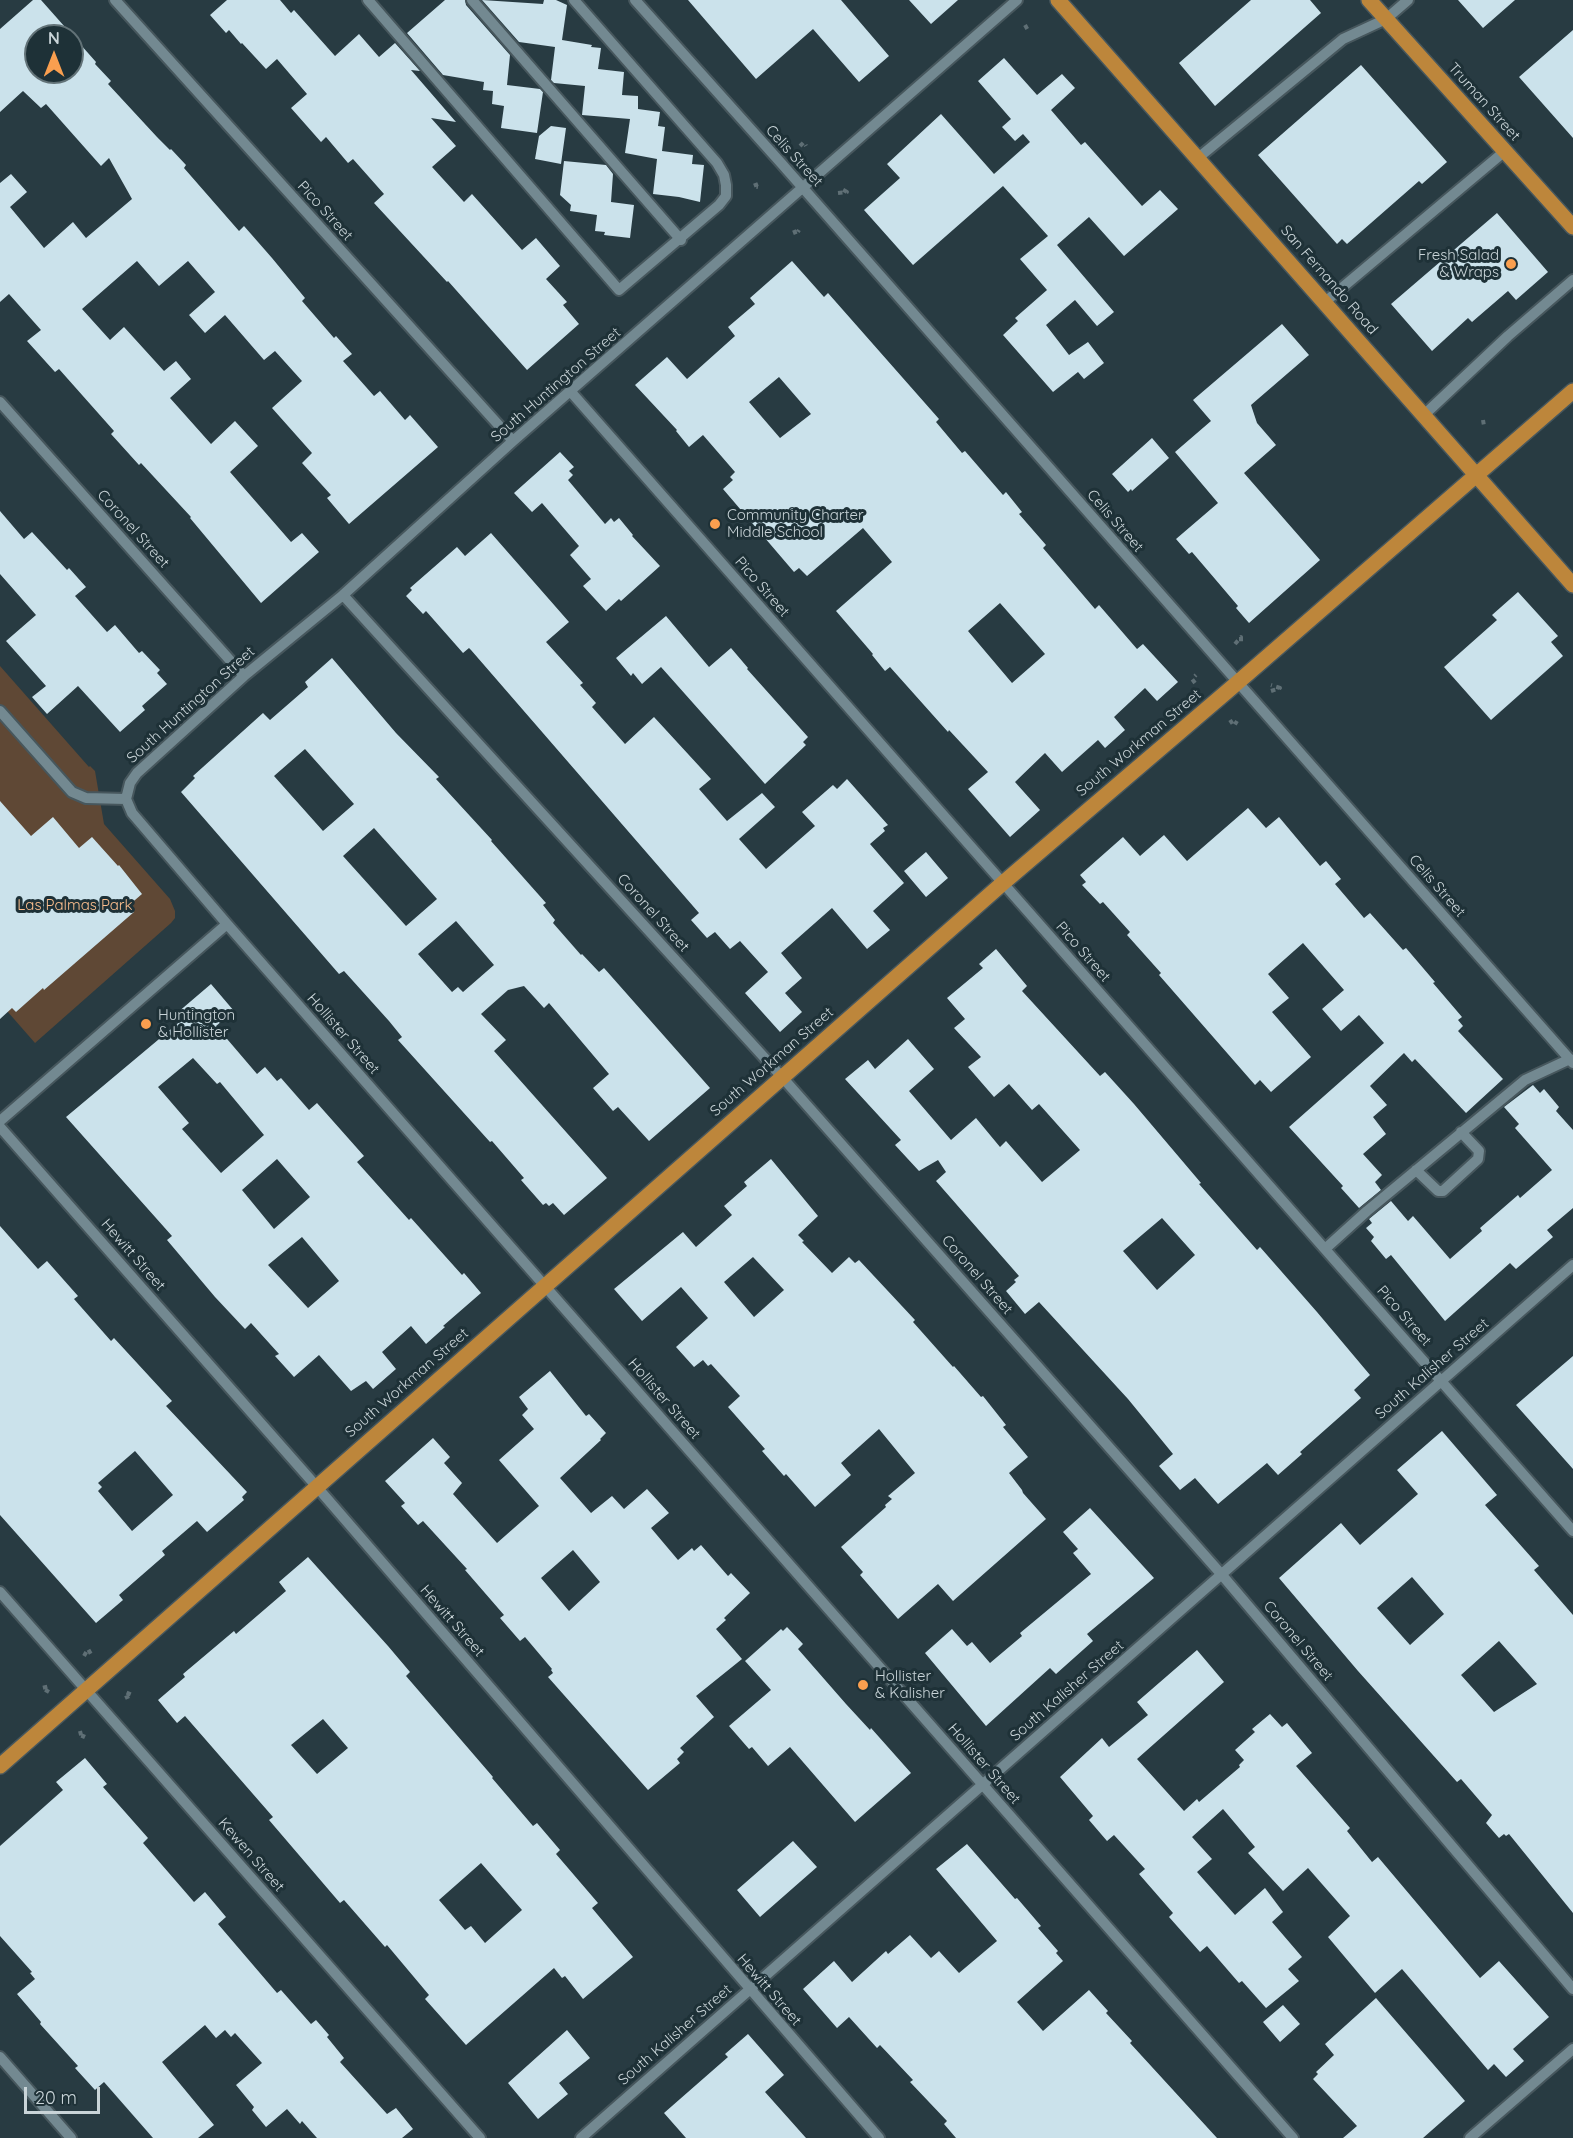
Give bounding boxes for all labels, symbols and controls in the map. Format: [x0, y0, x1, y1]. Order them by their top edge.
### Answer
north arrow [24, 24, 84, 84]
text: N [48, 28, 60, 48]
street label: Truman Street [1444, 59, 1524, 145]
street label: Celis Street [762, 121, 826, 191]
street label: Pico Street [294, 177, 356, 245]
street label: San Fernando Road [1277, 222, 1381, 338]
place label: Fresh Salad & Wraps [1418, 246, 1499, 281]
marker: Fresh Salad & Wraps [1504, 257, 1518, 271]
street label: South Huntington Street [487, 324, 625, 446]
street label: Coronel Street [93, 486, 173, 572]
street label: Celis Street [1083, 486, 1147, 556]
place label: Community Charter Middle School [727, 506, 864, 541]
marker: Community Charter Middle School [708, 517, 722, 531]
street label: Pico Street [731, 553, 793, 621]
street label: South Huntington Street [123, 643, 259, 767]
street label: South Workman Street [1073, 686, 1205, 800]
street label: Celis Street [1405, 851, 1469, 921]
street label: Coronel Street [613, 870, 693, 956]
park label: Las Palmas Park [17, 896, 133, 914]
street label: Pico Street [1052, 918, 1114, 986]
street label: Hollister Street [303, 990, 383, 1078]
street label: South Workman Street [707, 1004, 837, 1120]
place label: Huntington & Hollister [158, 1006, 235, 1041]
marker: Huntington & Hollister [139, 1017, 153, 1031]
street label: Hewitt Street [97, 1216, 169, 1294]
street label: Coronel Street [938, 1232, 1016, 1318]
street label: Pico Street [1373, 1282, 1435, 1350]
street label: South Kalisher Street [1372, 1315, 1492, 1423]
street label: South Workman Street [342, 1325, 472, 1441]
street label: Hollister Street [624, 1355, 704, 1443]
street label: Hewitt Street [416, 1582, 488, 1660]
street label: Coronel Street [1259, 1597, 1337, 1685]
street label: South Kalisher Street [1007, 1637, 1127, 1745]
place label: Hollister & Kalisher [875, 1667, 945, 1702]
marker: Hollister & Kalisher [856, 1678, 870, 1692]
street label: Hollister Street [944, 1720, 1024, 1808]
street label: Kewen Street [214, 1814, 288, 1896]
street label: Hewitt Street [733, 1951, 805, 2029]
street label: South Kalisher Street [615, 1981, 735, 2089]
scale bar [27, 2075, 104, 2113]
text: 20 m [35, 2086, 77, 2109]

